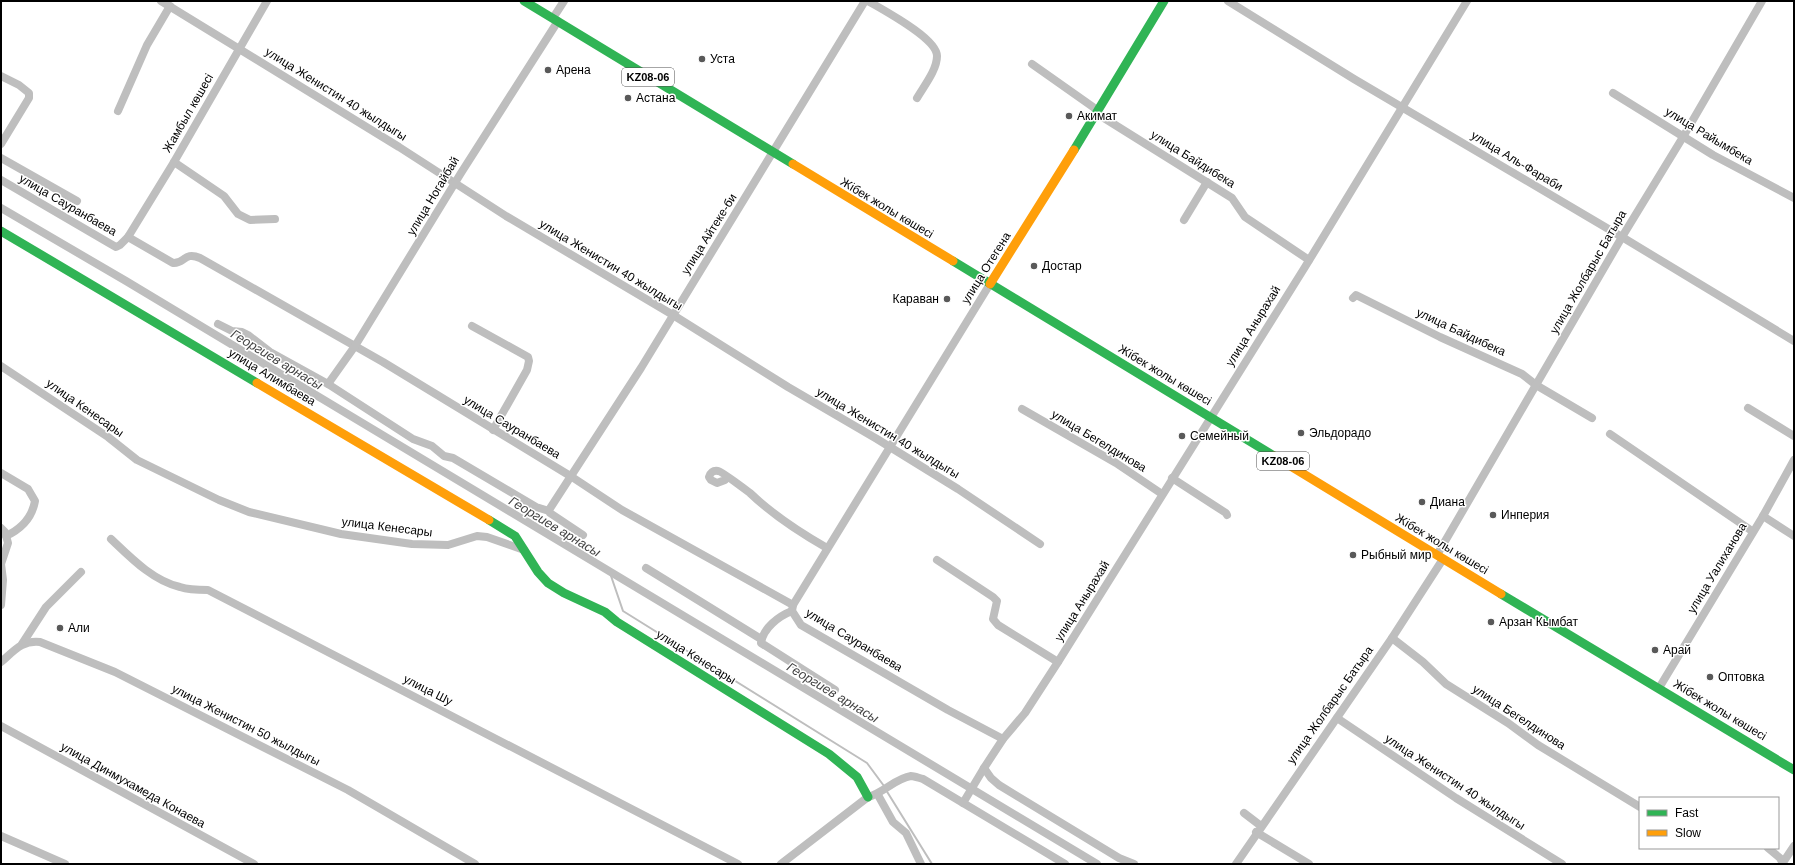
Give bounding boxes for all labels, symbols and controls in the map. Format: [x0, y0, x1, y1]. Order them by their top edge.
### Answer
street label: улица Женистин 40 жылдыгы [263, 45, 409, 143]
place label: Уста [710, 52, 735, 66]
marker: Уста [697, 54, 707, 64]
place label: Арена [556, 63, 591, 77]
marker: Арена [543, 65, 553, 75]
road number: KZ08-06 [622, 68, 674, 86]
street label: Жамбыл көшесі [160, 71, 216, 155]
place label: Астана [636, 91, 676, 105]
marker: Астана [623, 93, 633, 103]
street label: улица Райымбека [1663, 104, 1756, 168]
place label: Акимат [1077, 109, 1118, 123]
marker: Акимат [1064, 111, 1074, 121]
street label: улица Байдибека [1148, 127, 1238, 191]
street label: улица Аль-Фараби [1469, 128, 1565, 194]
street label: улица Ногайбай [404, 154, 462, 238]
street label: улица Сауранбаева [17, 171, 120, 239]
street label: Жібек жолы көшесі [838, 175, 936, 241]
street label: улица Айтеке-би [679, 191, 739, 277]
street label: улица Жолбарыс Батыра [1547, 207, 1629, 336]
street label: улица Женистин 40 жылдыгы [537, 217, 685, 313]
street label: улица Отегена [958, 229, 1014, 306]
place label: Достар [1042, 259, 1082, 273]
marker: Достар [1029, 261, 1039, 271]
street label: улица Анырахай [1223, 283, 1283, 369]
place label: Караван [892, 292, 939, 306]
marker: Караван [942, 294, 952, 304]
street label: улица Байдибека [1414, 305, 1508, 359]
water label: Георгиев арнасы [228, 326, 326, 393]
street label: Жібек жолы көшесі [1116, 342, 1214, 408]
street label: улица Алимбаева [226, 346, 318, 409]
street label: улица Кенесары [44, 376, 126, 440]
street label: улица Женистин 40 жылдыгы [814, 385, 962, 481]
street label: улица Сауранбаева [461, 393, 563, 462]
street label: улица Бегелдинова [1049, 407, 1149, 475]
place label: Эльдорадо [1309, 426, 1372, 440]
marker: Эльдорадо [1296, 428, 1306, 438]
place label: Семейный [1190, 429, 1249, 443]
marker: Семейный [1177, 431, 1187, 441]
road number: KZ08-06 [1257, 452, 1309, 470]
water label: Георгиев арнасы [506, 493, 604, 560]
place label: Диана [1430, 495, 1465, 509]
marker: Диана [1417, 497, 1427, 507]
place label: Инперия [1501, 508, 1549, 522]
marker: Инперия [1488, 510, 1498, 520]
street label: Жібек жолы көшесі [1393, 511, 1491, 577]
street label: улица Кенесары [341, 514, 433, 540]
street label: улица Уалиханова [1684, 520, 1750, 616]
place label: Рыбный мир [1361, 548, 1432, 562]
marker: Рыбный мир [1348, 550, 1358, 560]
street label: улица Анырахай [1052, 558, 1112, 644]
street label: улица Сауранбаева [803, 606, 905, 675]
place label: Арзан Кымбат [1499, 615, 1578, 629]
marker: Арзан Кымбат [1486, 617, 1496, 627]
place label: Али [68, 621, 90, 635]
marker: Али [55, 623, 65, 633]
street label: улица Кенесары [654, 627, 738, 687]
street label: улица Жолбарыс Батыра [1284, 643, 1376, 766]
place label: Арай [1663, 643, 1691, 657]
marker: Арай [1650, 645, 1660, 655]
water label: Георгиев арнасы [784, 659, 882, 726]
place label: Оптовка [1718, 670, 1765, 684]
street label: улица Шу [401, 672, 455, 708]
marker: Оптовка [1705, 672, 1715, 682]
street label: Жібек жолы көшесі [1671, 677, 1769, 743]
street label: улица Женистин 50 жылдыгы [170, 681, 322, 769]
street label: улица Бегелдинова [1470, 682, 1568, 753]
street label: улица Женистин 40 жылдыгы [1382, 731, 1528, 833]
street label: улица Динмухамеда Конаева [58, 739, 208, 831]
legend [1639, 797, 1779, 849]
text: Fast [1675, 806, 1699, 820]
text: Slow [1675, 826, 1701, 840]

